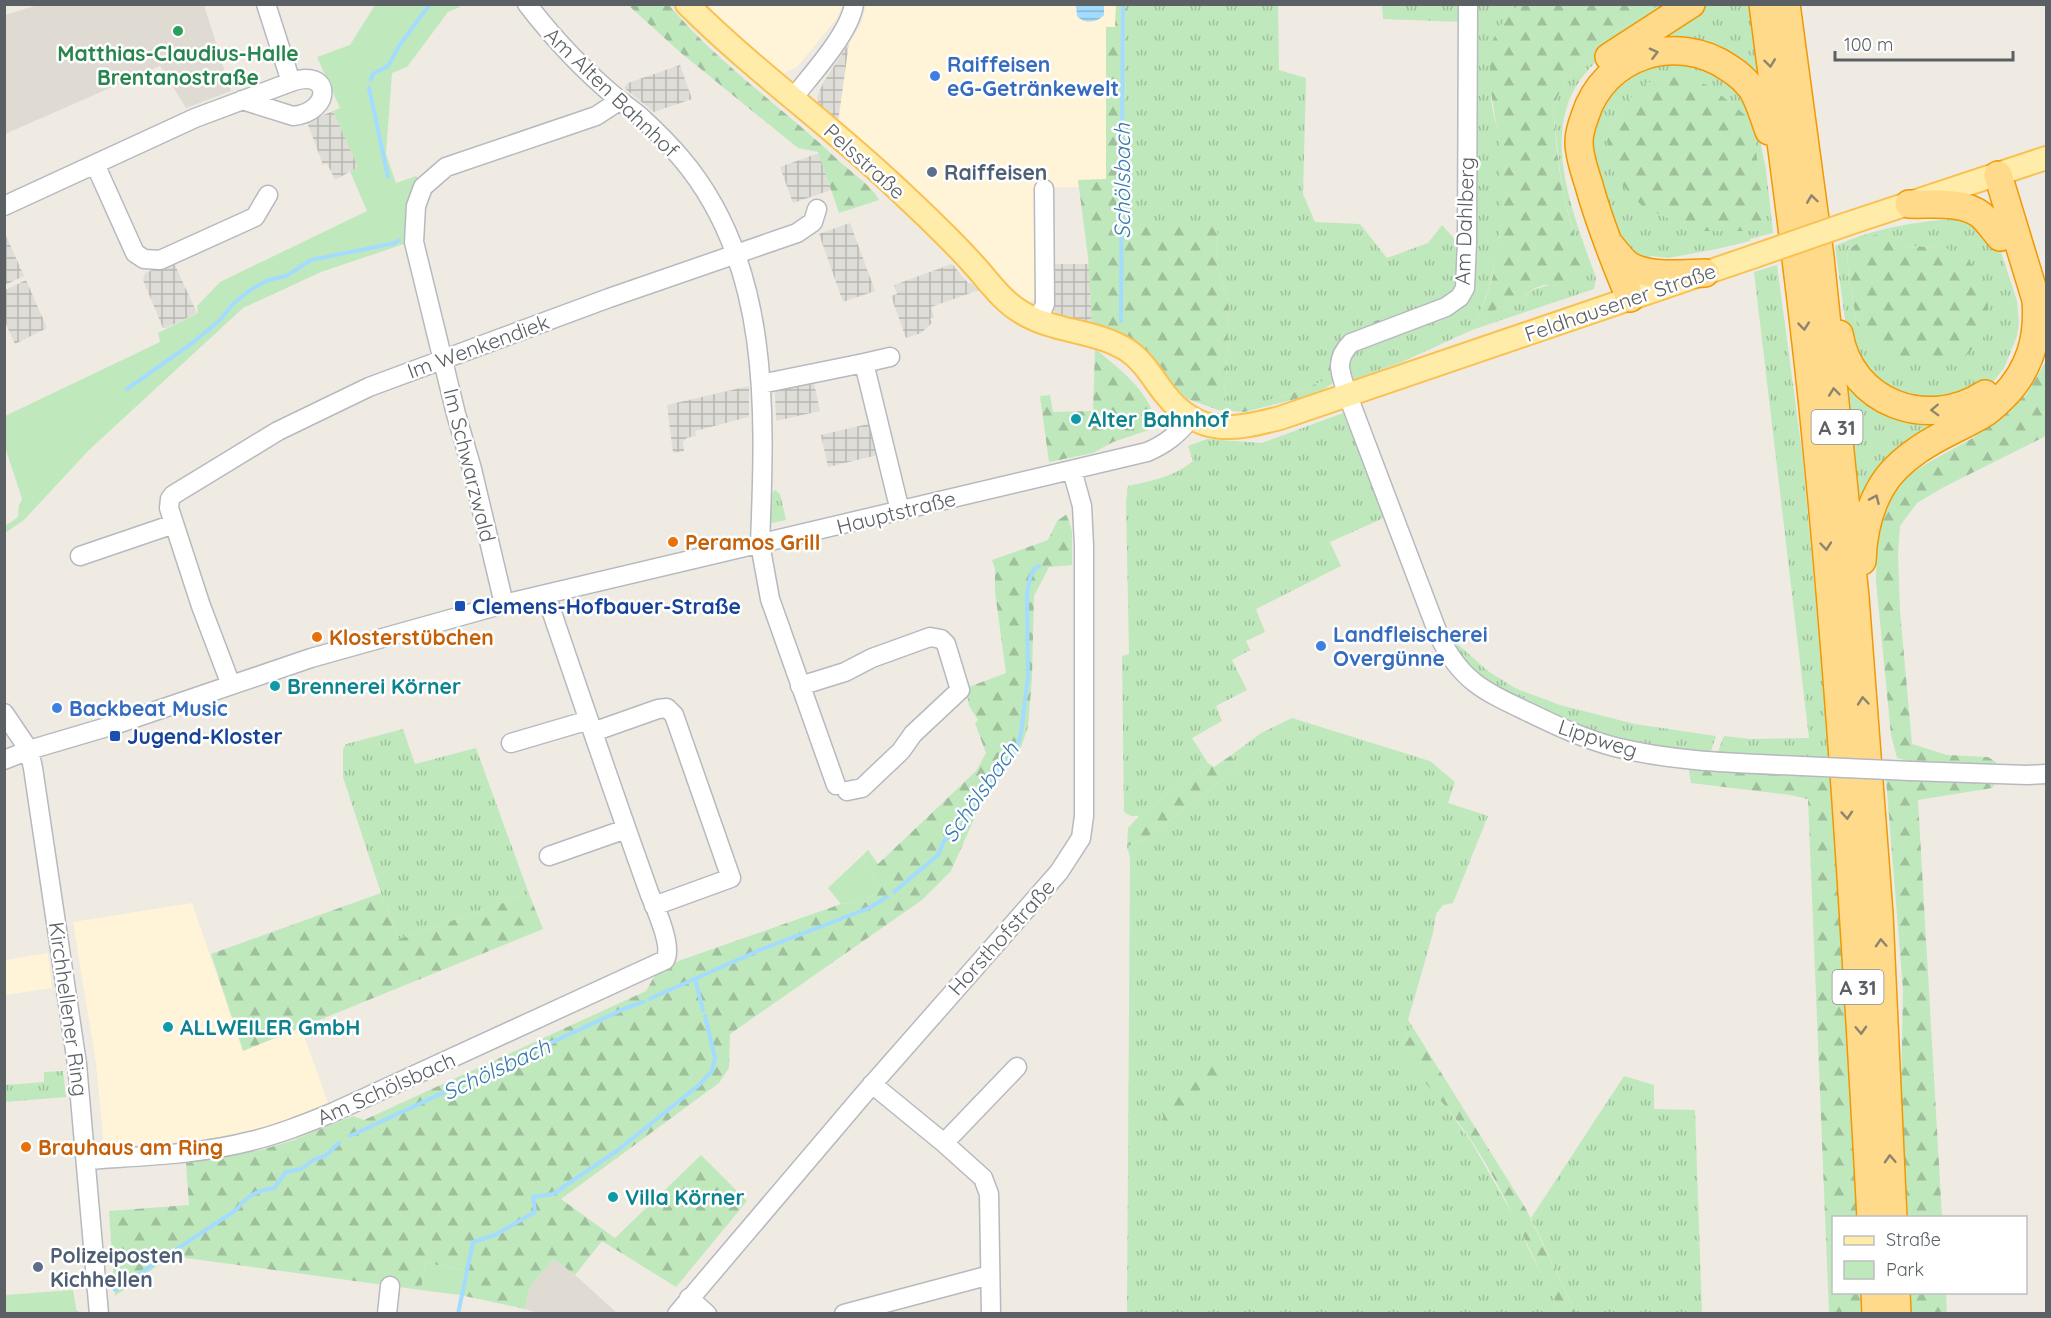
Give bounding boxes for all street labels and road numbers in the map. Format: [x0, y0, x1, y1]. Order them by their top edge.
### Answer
street label: Am Alten Bahnhof [540, 21, 685, 163]
street label: Pelsstraße [819, 118, 911, 204]
street label: Am Dahlberg [1449, 156, 1479, 286]
street label: Feldhausener Straße [1521, 257, 1719, 347]
street label: Im Wenkendiek [403, 308, 553, 384]
street label: Im Schwarzwald [438, 385, 502, 545]
road number: A 31 [1812, 410, 1862, 444]
street label: Hauptstraße [834, 485, 958, 539]
street label: Lippweg [1555, 713, 1641, 763]
street label: Horsthofstraße [942, 874, 1060, 1000]
street label: Kirchhellener Ring [44, 920, 94, 1098]
road number: A 31 [1832, 970, 1884, 1004]
street label: Am Schölsbach [313, 1046, 459, 1130]

